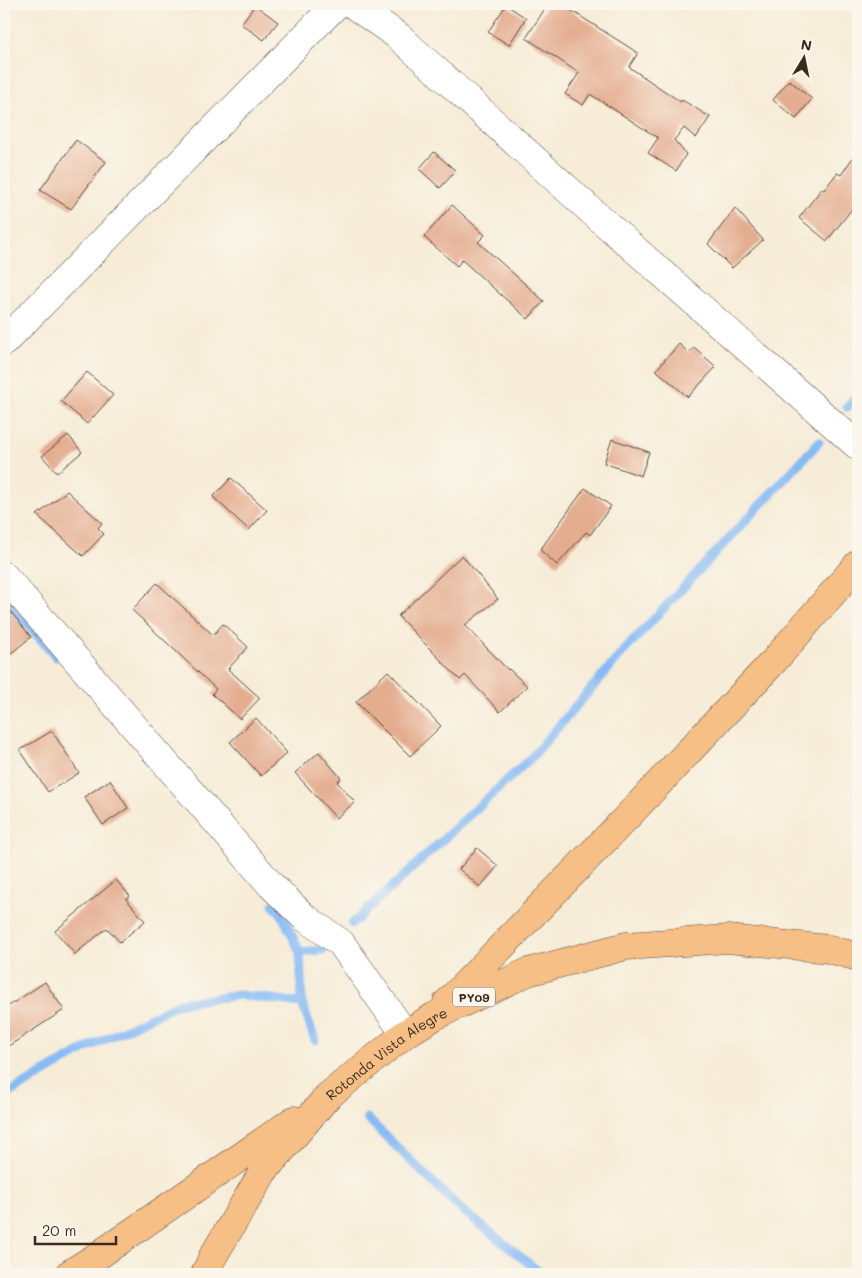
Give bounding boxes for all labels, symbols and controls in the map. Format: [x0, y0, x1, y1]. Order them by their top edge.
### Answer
north arrow [780, 32, 830, 82]
text: N [799, 34, 813, 55]
road number: PY09 [453, 988, 495, 1006]
street label: Rotonda Vista Alegre [321, 1002, 450, 1104]
scale bar [35, 1213, 116, 1245]
text: 20 m [42, 1220, 76, 1240]

